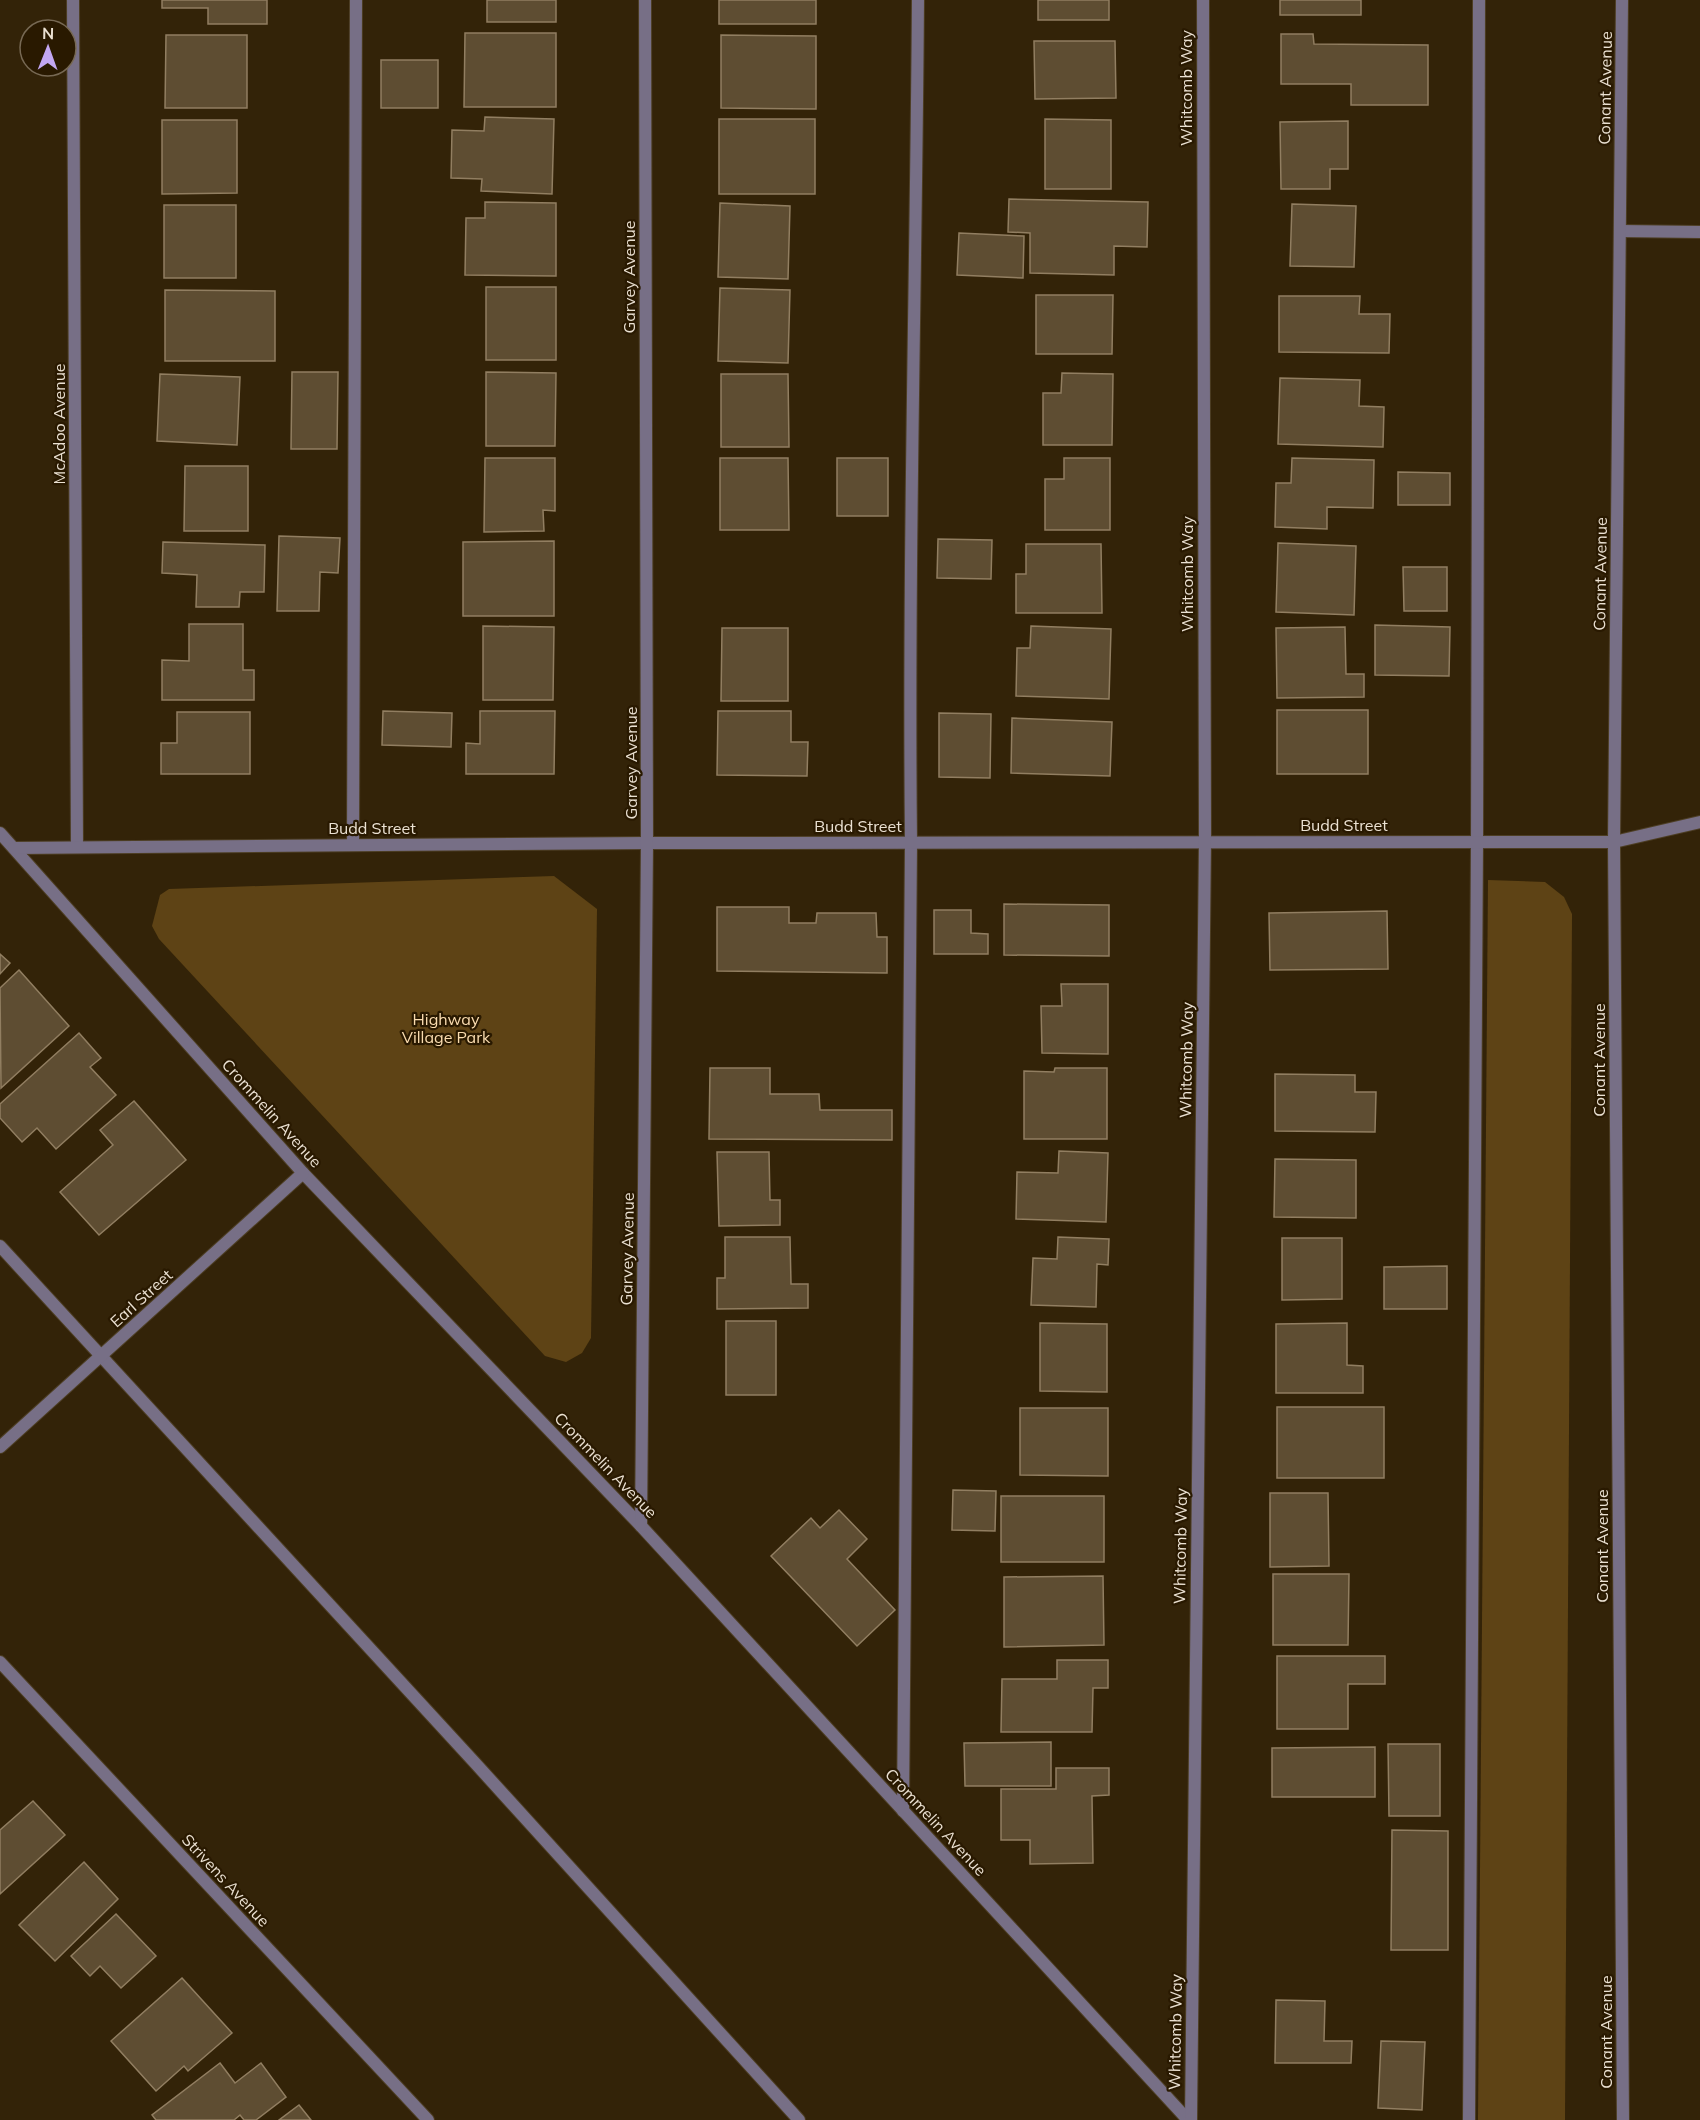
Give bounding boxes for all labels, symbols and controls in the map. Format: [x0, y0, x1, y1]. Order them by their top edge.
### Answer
north arrow [18, 18, 78, 78]
text: N [42, 23, 54, 43]
street label: Whitcomb Way [1176, 29, 1196, 146]
street label: Conant Avenue [1594, 31, 1616, 145]
street label: Garvey Avenue [619, 221, 639, 333]
street label: McAdoo Avenue [49, 363, 69, 485]
street label: Whitcomb Way [1177, 515, 1197, 632]
street label: Conant Avenue [1589, 517, 1611, 631]
street label: Garvey Avenue [621, 707, 641, 819]
street label: Budd Street [1300, 815, 1388, 835]
street label: Budd Street [814, 816, 902, 836]
street label: Budd Street [328, 818, 416, 838]
street label: Whitcomb Way [1175, 1001, 1197, 1118]
street label: Conant Avenue [1589, 1003, 1609, 1117]
park label: Highway Village Park [402, 1009, 491, 1047]
street label: Crommelin Avenue [218, 1054, 326, 1172]
street label: Garvey Avenue [616, 1192, 638, 1306]
street label: Earl Street [106, 1265, 177, 1331]
street label: Crommelin Avenue [550, 1408, 662, 1522]
street label: Whitcomb Way [1169, 1487, 1191, 1604]
street label: Conant Avenue [1592, 1489, 1612, 1603]
street label: Crommelin Avenue [881, 1764, 991, 1880]
street label: Strivens Avenue [178, 1829, 274, 1931]
street label: Whitcomb Way [1164, 1973, 1186, 2090]
street label: Conant Avenue [1596, 1975, 1616, 2089]

